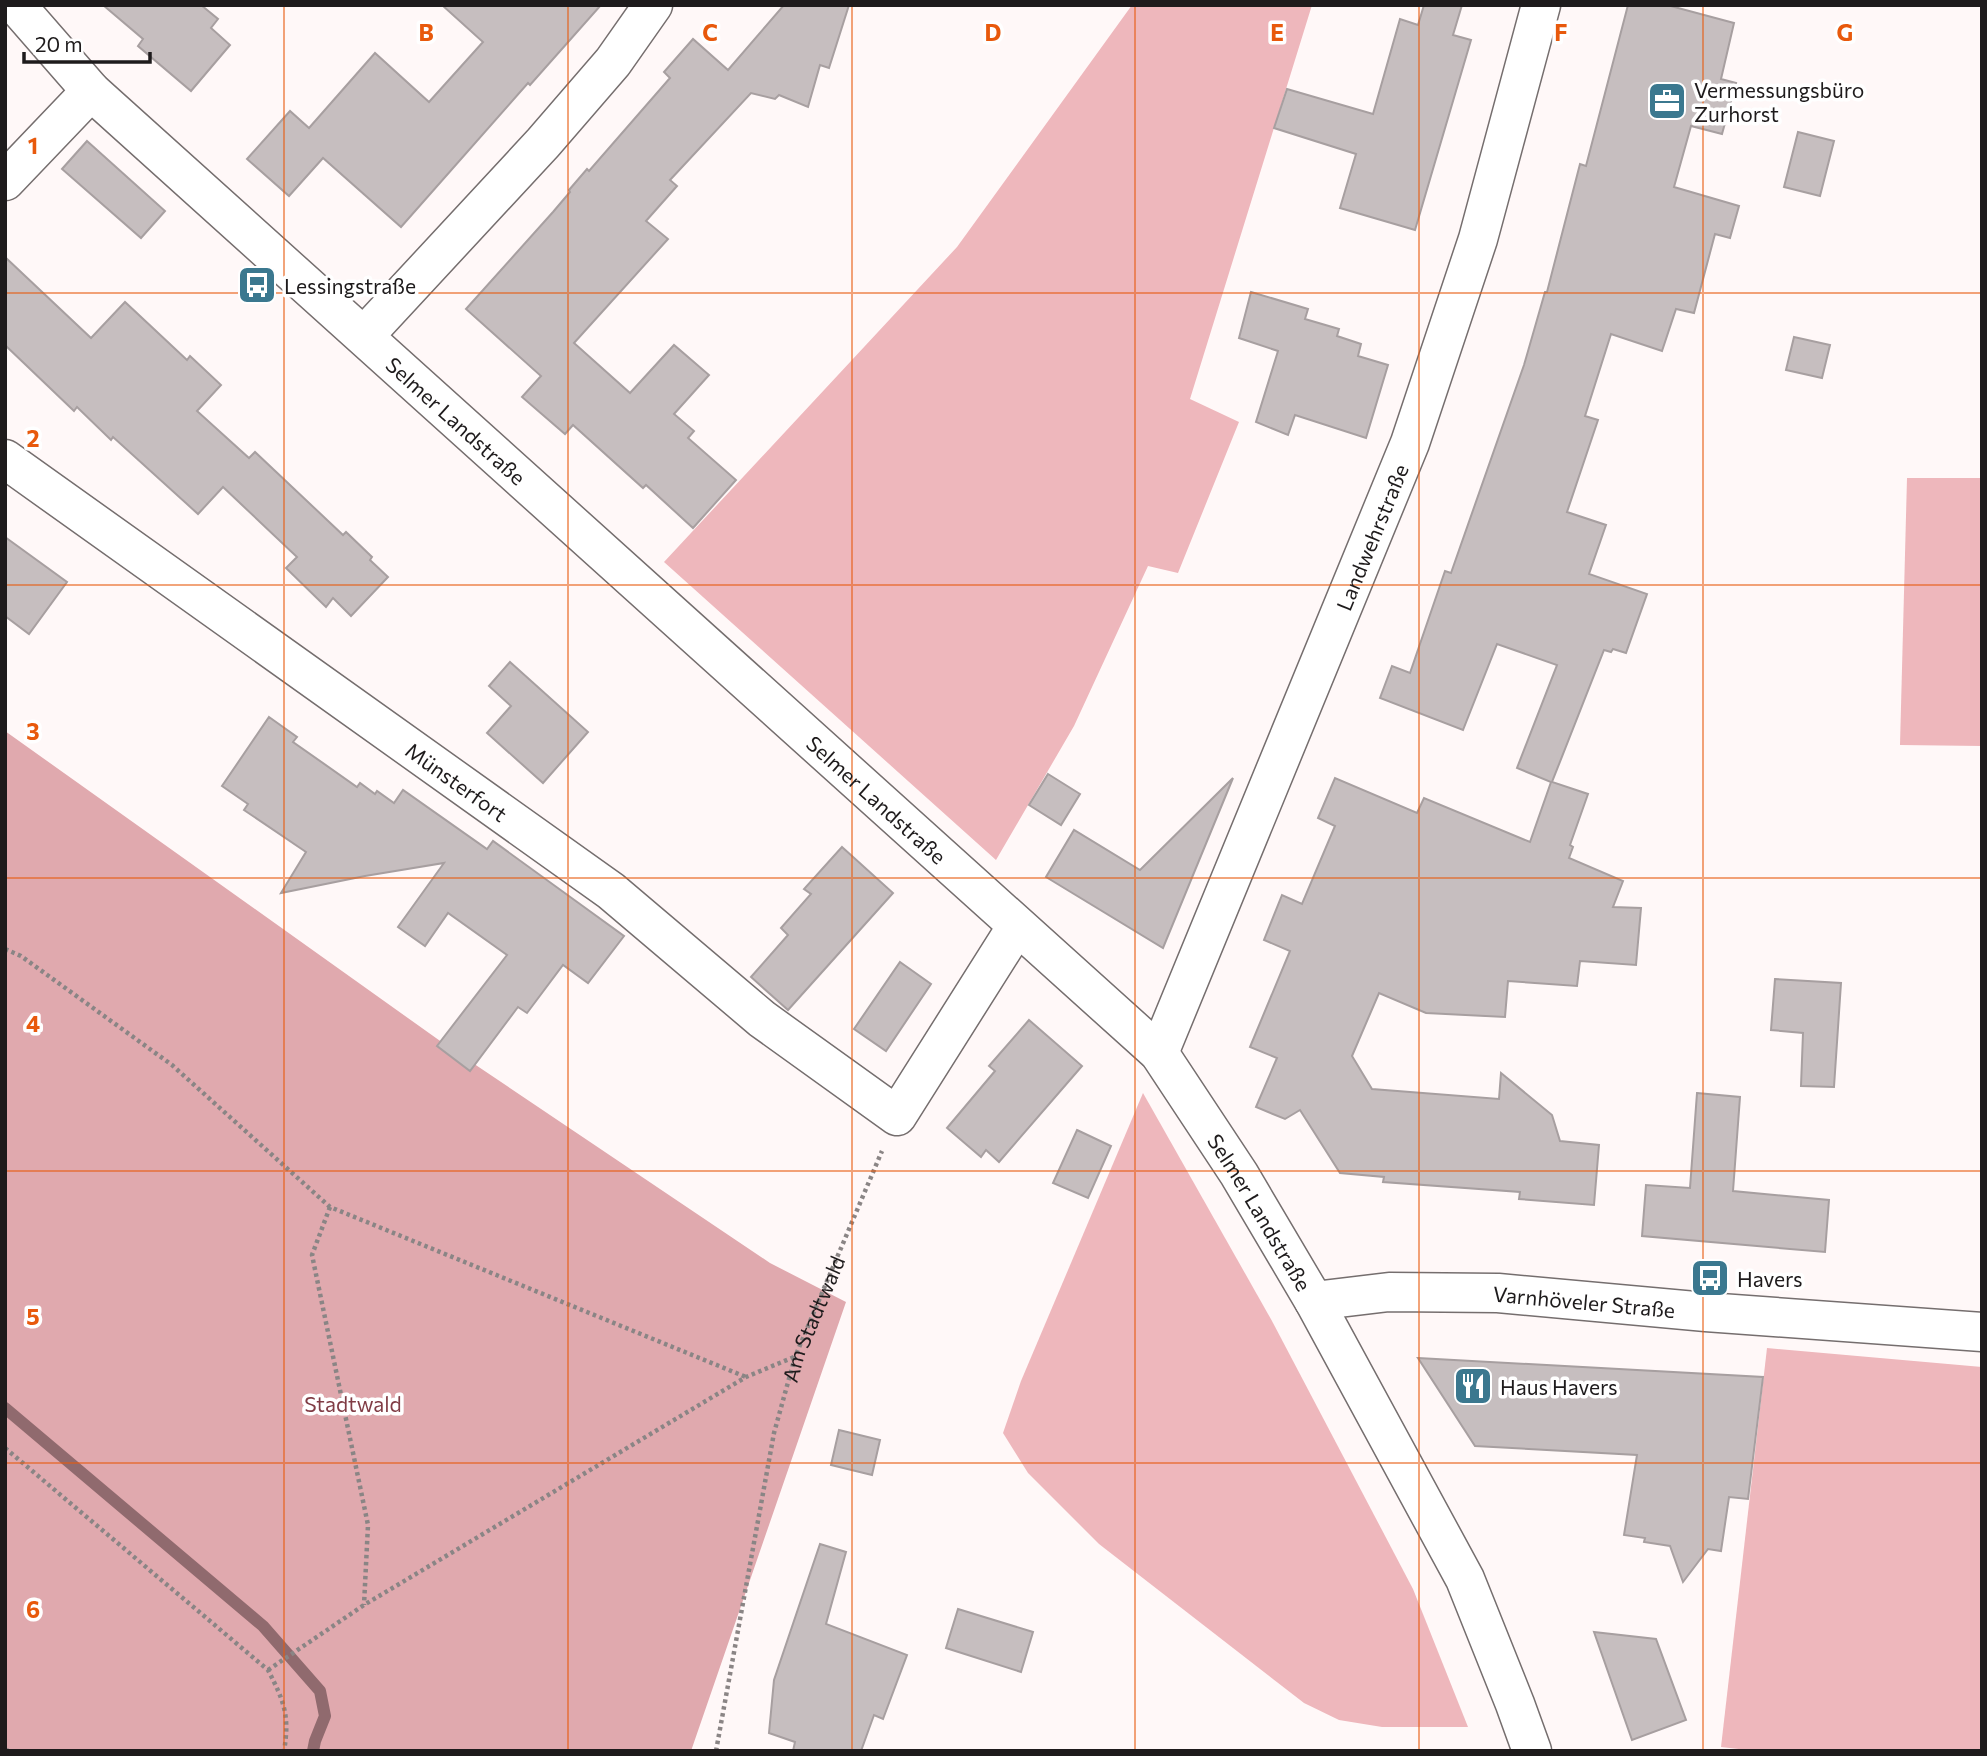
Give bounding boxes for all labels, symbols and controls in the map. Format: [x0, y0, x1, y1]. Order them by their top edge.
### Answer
text: B [418, 18, 434, 46]
text: C [702, 18, 718, 46]
text: D [985, 18, 1002, 46]
text: E [1270, 18, 1284, 46]
text: F [1554, 18, 1568, 46]
text: G [1837, 18, 1853, 46]
scale bar [24, 21, 150, 65]
text: 20 m [35, 31, 83, 56]
place label: Vermessungsbüro Zurhorst [1694, 77, 1864, 126]
office icon: Vermessungsbüro Zurhorst [1646, 80, 1688, 122]
text: 1 [28, 131, 38, 159]
bus stop icon: Lessingstraße [236, 264, 278, 306]
place label: Lessingstraße [284, 273, 416, 298]
street label: Selmer Landstraße [382, 351, 531, 489]
text: 2 [26, 424, 40, 452]
street label: Landwehrstraße [1330, 460, 1413, 614]
text: 3 [26, 717, 40, 745]
street label: Selmer Landstraße [802, 730, 952, 868]
street label: Münsterfort [401, 737, 512, 826]
text: 4 [26, 1009, 40, 1037]
street label: Selmer Landstraße [1203, 1129, 1317, 1295]
street label: Am Stadtwald [776, 1252, 849, 1385]
bus stop icon: Havers [1689, 1257, 1731, 1299]
place label: Havers [1737, 1266, 1803, 1291]
street label: Varnhöveler Straße [1492, 1280, 1676, 1322]
text: 5 [26, 1302, 40, 1330]
restaurant icon: Haus Havers [1452, 1365, 1494, 1407]
place label: Haus Havers [1500, 1374, 1618, 1399]
park label: Stadtwald [304, 1391, 402, 1416]
text: 6 [26, 1595, 40, 1623]

